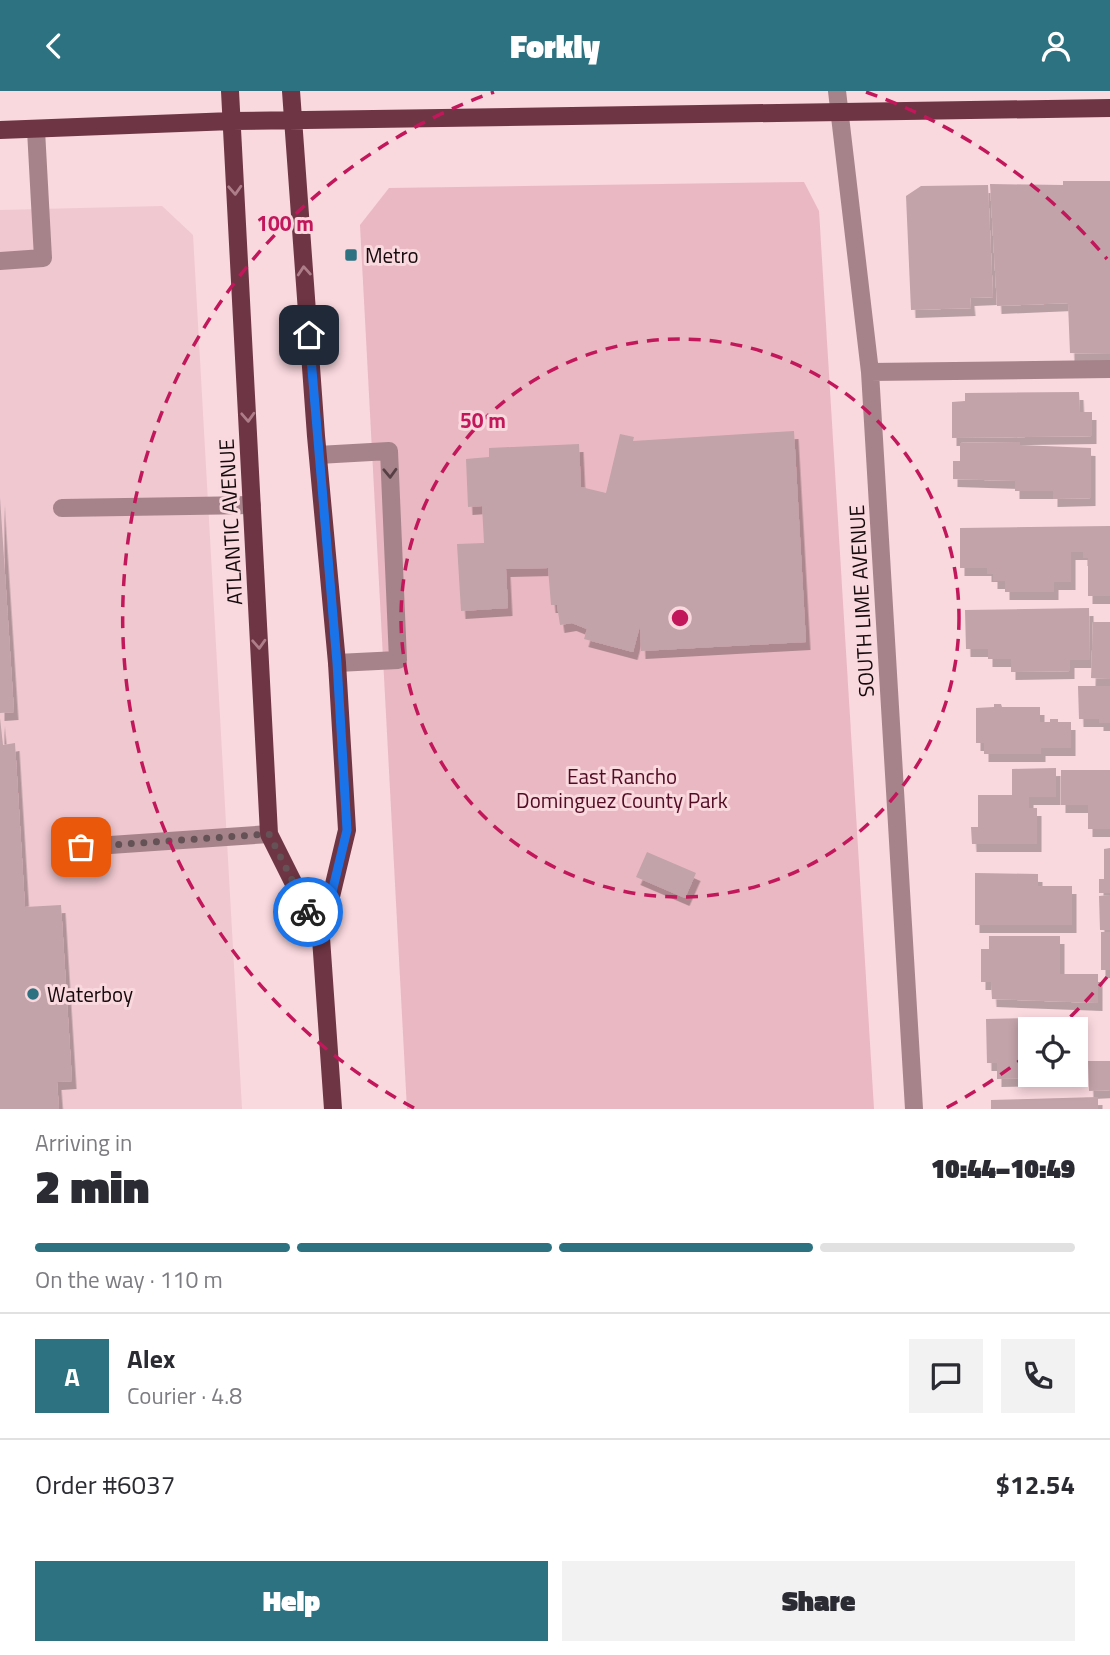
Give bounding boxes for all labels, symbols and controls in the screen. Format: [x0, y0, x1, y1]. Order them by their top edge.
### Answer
text: Forkly [510, 22, 600, 70]
icon: back [35, 27, 73, 65]
icon: person [1037, 27, 1075, 65]
one-way arrow [228, 184, 243, 195]
text: 100 m [256, 207, 314, 239]
place label: Metro [365, 239, 419, 271]
marker: Metro [343, 247, 359, 263]
one-way arrow [297, 265, 312, 276]
pin [279, 305, 339, 365]
icon: home [290, 316, 328, 354]
text: 50 m [460, 404, 506, 436]
one-way arrow [240, 411, 255, 422]
street label: ATLANTIC AVENUE [210, 438, 250, 606]
one-way arrow [382, 467, 397, 478]
street label: SOUTH LIME AVENUE [840, 504, 882, 698]
centre of rings [668, 606, 692, 630]
one-way arrow [252, 639, 267, 650]
park label: East Rancho Dominguez County Park [516, 760, 728, 816]
pin [51, 817, 111, 877]
icon: bag [62, 828, 100, 866]
courier [273, 877, 343, 947]
icon: bike [289, 893, 327, 931]
place label: Waterboy [47, 978, 133, 1010]
marker: Waterboy [25, 986, 41, 1002]
map controls [1018, 1017, 1088, 1087]
button: locate [1018, 1017, 1088, 1087]
text: Arriving in [35, 1125, 132, 1160]
text: 10:44–10:49 [931, 1149, 1075, 1188]
text: 2 min [35, 1151, 149, 1221]
text: On the way · 110 m [35, 1262, 223, 1297]
text: Alex [127, 1339, 175, 1378]
button: chat [909, 1339, 983, 1413]
button: phone [1001, 1339, 1075, 1413]
text: A [64, 1357, 80, 1396]
text: Courier · 4.8 [127, 1378, 242, 1413]
text: Order #6037 [35, 1465, 175, 1504]
text: $12.54 [996, 1465, 1075, 1504]
button: Help [35, 1561, 548, 1641]
button: Share [562, 1561, 1075, 1641]

